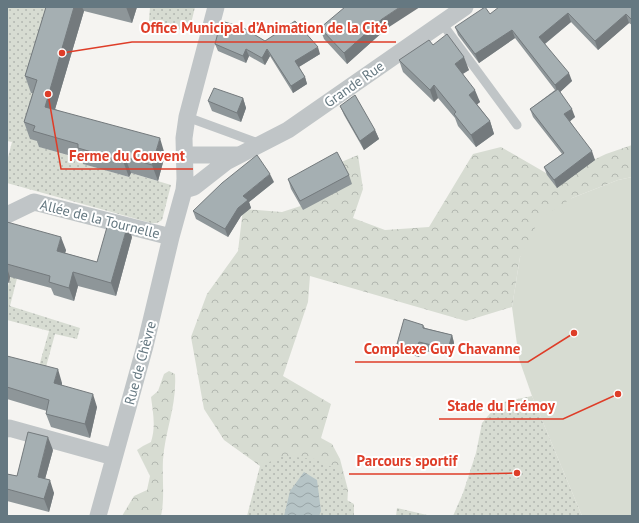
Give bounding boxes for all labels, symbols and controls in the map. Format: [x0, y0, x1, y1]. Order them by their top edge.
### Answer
callout: Office Municipal d’Animation de la Cité [132, 15, 396, 42]
text: Office Municipal d’Animation de la Cité [140, 18, 388, 37]
street label: Grande Rue [321, 57, 387, 111]
callout: Ferme du Couvent [61, 142, 193, 169]
text: Ferme du Couvent [69, 146, 186, 165]
street label: Allée de la Tournelle [38, 195, 162, 243]
street label: Rue de Chèvre [120, 319, 160, 407]
callout: Complexe Guy Chavanne [355, 335, 528, 362]
text: Complexe Guy Chavanne [364, 339, 521, 358]
callout: Stade du Frémoy [439, 392, 563, 419]
text: Stade du Frémoy [447, 396, 556, 415]
callout: Parcours sportif [349, 447, 466, 474]
text: Parcours sportif [357, 451, 459, 470]

